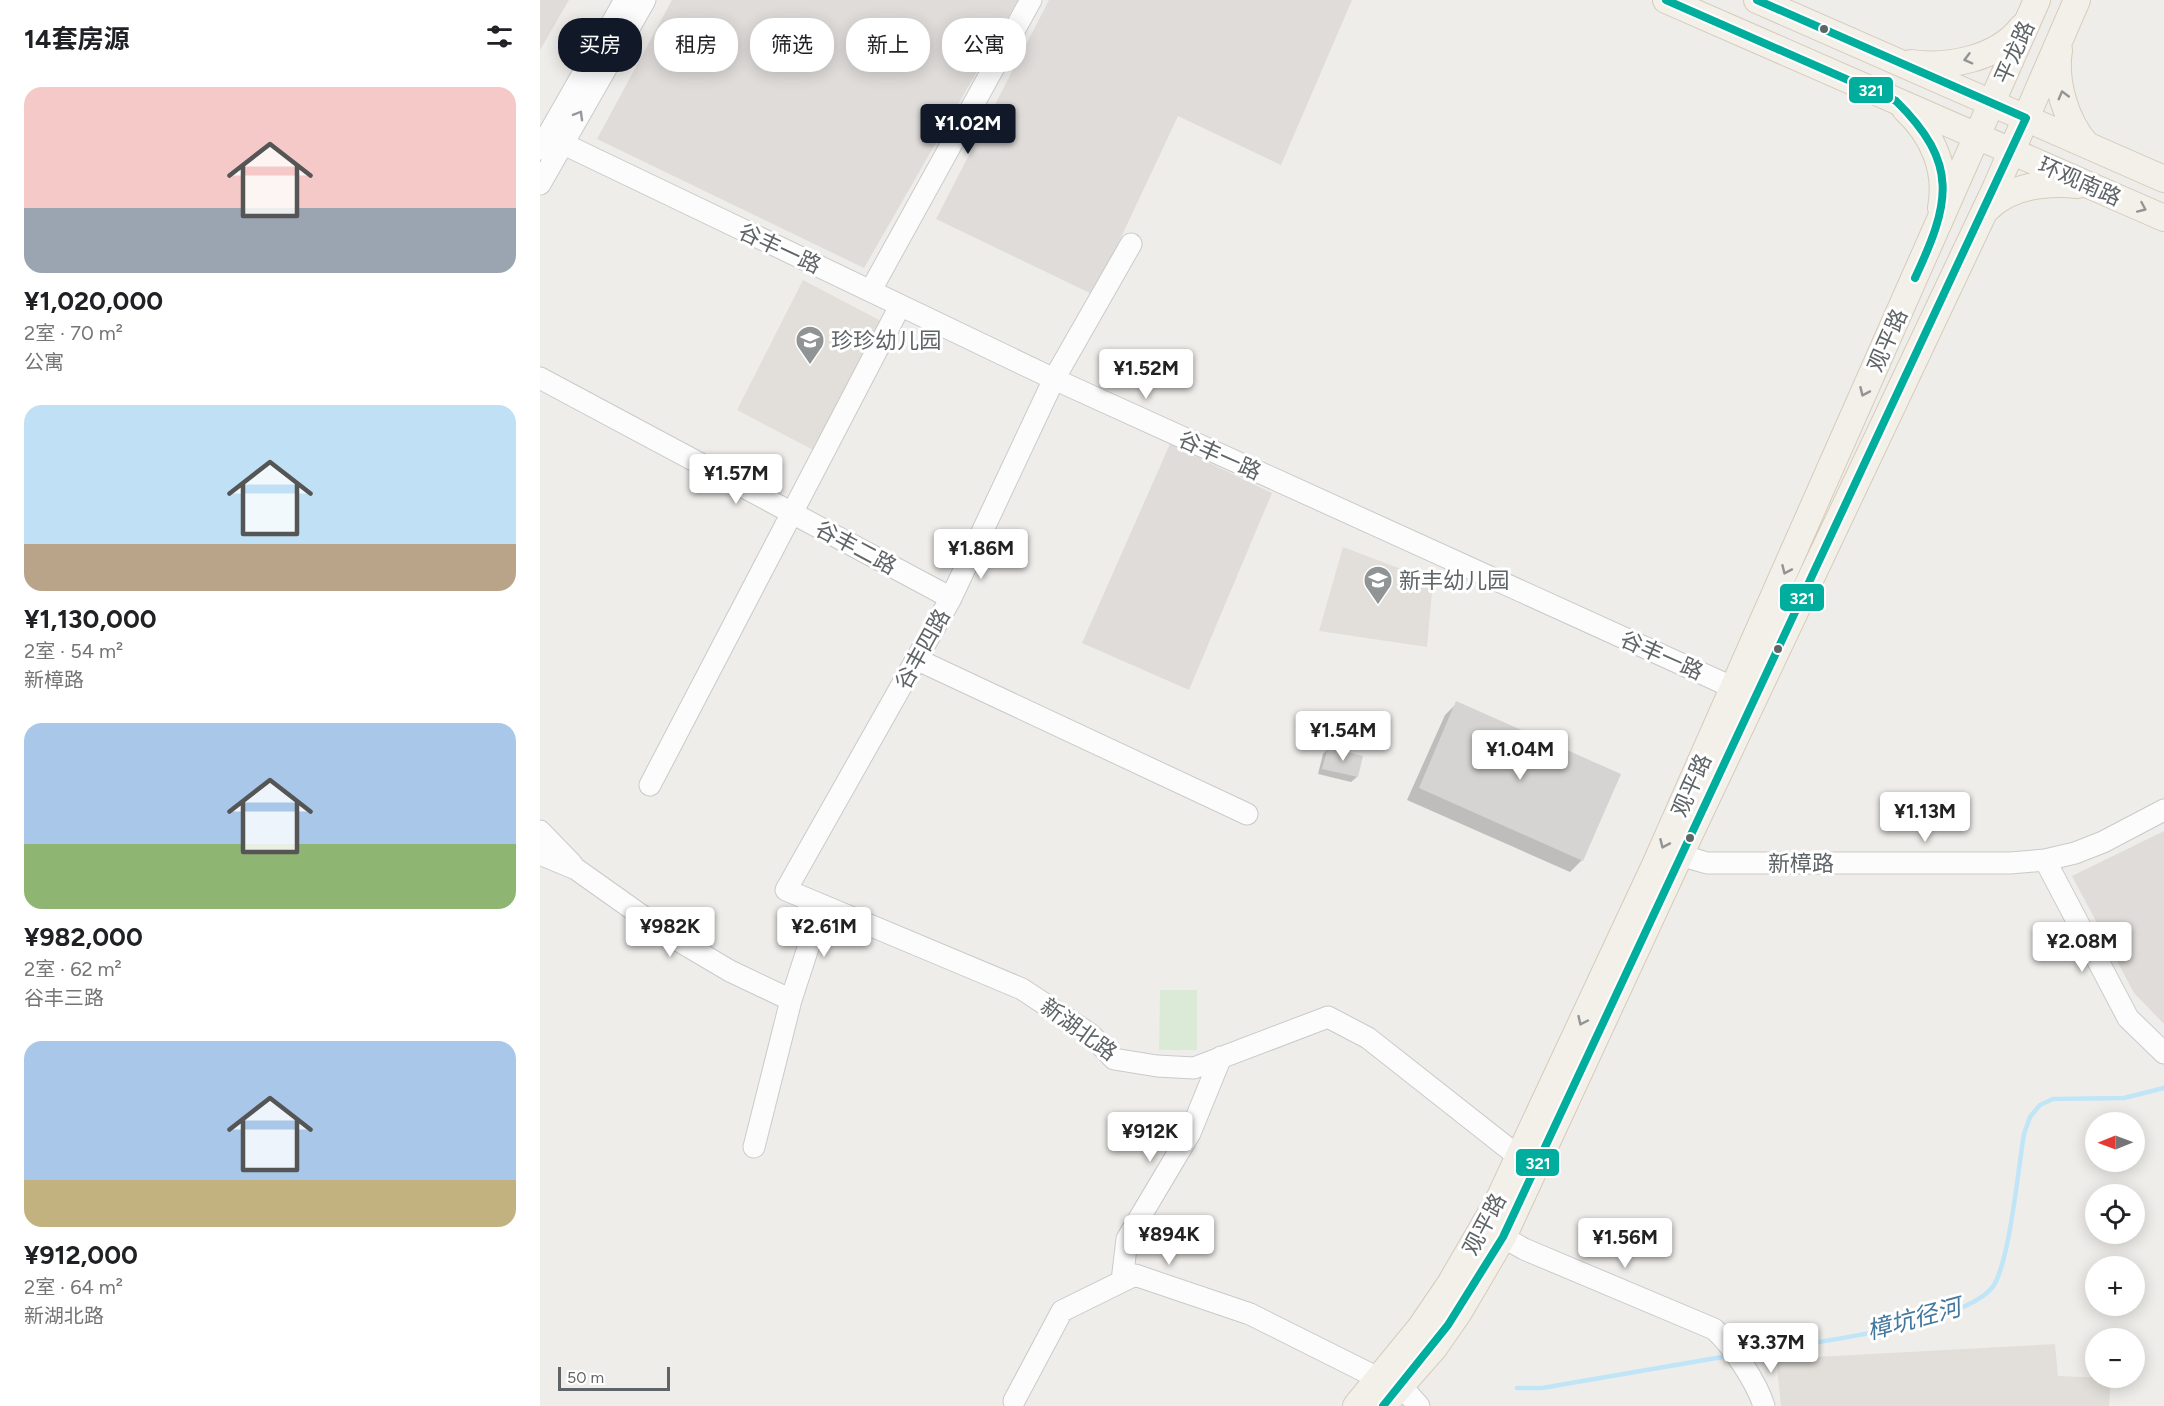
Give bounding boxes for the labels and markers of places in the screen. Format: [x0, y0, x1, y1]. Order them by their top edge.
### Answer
unlabelled marker [1818, 23, 1830, 35]
pin: ¥1.02M [919, 104, 1017, 155]
school or university icon: 珍珍幼儿园 [794, 324, 826, 366]
place label: 珍珍幼儿园 [831, 327, 941, 354]
pin: ¥1.52M [1097, 349, 1195, 400]
pin: ¥1.57M [687, 454, 785, 505]
pin: ¥1.86M [932, 529, 1030, 580]
school or university icon: 新丰幼儿园 [1362, 564, 1394, 606]
place label: 新丰幼儿园 [1399, 567, 1509, 594]
unlabelled marker [1772, 643, 1784, 655]
pin: ¥1.54M [1294, 711, 1392, 762]
pin: ¥1.04M [1471, 730, 1569, 781]
pin: ¥1.13M [1876, 792, 1974, 843]
unlabelled marker [1684, 832, 1696, 844]
pin: ¥982K [628, 907, 712, 958]
pin: ¥2.61M [775, 907, 873, 958]
pin: ¥2.08M [2033, 922, 2131, 973]
pin: ¥912K [1108, 1112, 1192, 1163]
pin: ¥894K [1127, 1215, 1211, 1266]
pin: ¥1.56M [1576, 1218, 1674, 1269]
pin: ¥3.37M [1722, 1323, 1820, 1374]

